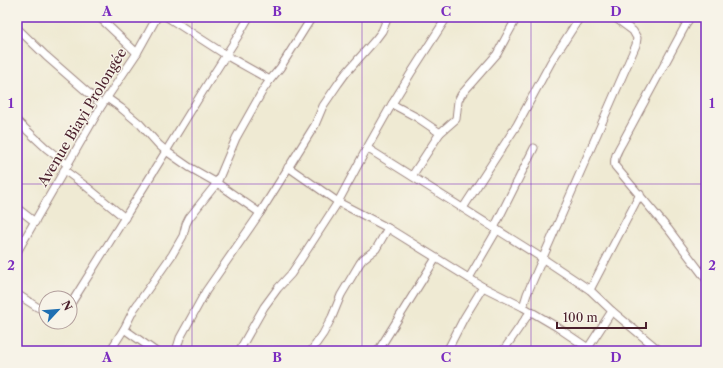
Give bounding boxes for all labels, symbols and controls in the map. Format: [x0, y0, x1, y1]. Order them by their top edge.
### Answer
text: A [101, 3, 113, 19]
text: B [272, 3, 282, 19]
text: C [441, 3, 451, 19]
text: D [610, 3, 622, 19]
street label: Avenue Biayi Prolongée [33, 44, 131, 190]
text: 1 [8, 95, 14, 111]
text: 1 [709, 95, 715, 111]
text: 2 [7, 257, 15, 273]
text: 2 [708, 257, 716, 273]
north arrow [38, 290, 78, 330]
text: N [59, 298, 76, 313]
scale bar [557, 304, 646, 330]
text: 100 m [563, 310, 598, 325]
text: A [101, 349, 113, 365]
text: B [272, 349, 282, 365]
text: C [441, 349, 451, 365]
text: D [610, 349, 622, 365]

